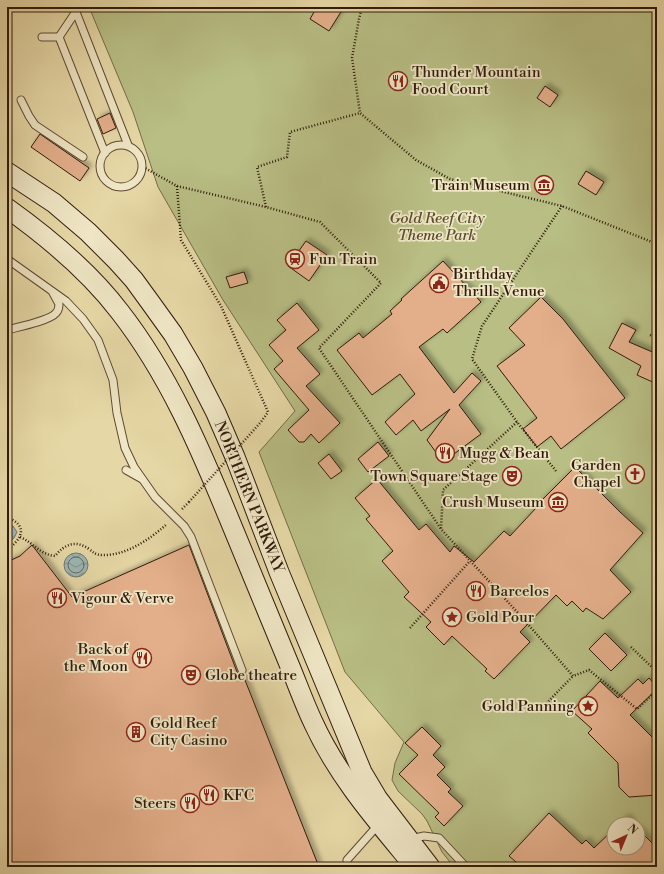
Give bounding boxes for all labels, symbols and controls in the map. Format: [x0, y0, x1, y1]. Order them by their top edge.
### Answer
place label: Thunder Mountain Food Court [412, 63, 541, 99]
restaurant icon: Thunder Mountain Food Court [387, 70, 409, 92]
museum icon: Train Museum [533, 174, 555, 196]
place label: Train Museum [431, 176, 530, 195]
park label: Gold Reef City Theme Park [389, 209, 486, 245]
station icon: Fun Train [284, 248, 306, 270]
place label: Fun Train [309, 250, 377, 269]
place label: Birthday Thrills Venue [452, 265, 545, 301]
public building icon: Birthday Thrills Venue [428, 272, 450, 294]
street label: NORTHERN PARKWAY [210, 418, 289, 577]
restaurant icon: Mugg & Bean [434, 442, 456, 464]
place label: Mugg & Bean [459, 444, 549, 463]
place label: Garden Chapel [571, 456, 622, 492]
church icon: Garden Chapel [624, 463, 646, 485]
theatre icon: Town Square Stage [501, 465, 523, 487]
place label: Town Square Stage [370, 467, 498, 486]
museum icon: Crush Museum [547, 491, 569, 513]
place label: Crush Museum [442, 493, 544, 512]
restaurant icon: Barcelos [465, 580, 487, 602]
place label: Barcelos [489, 582, 549, 601]
restaurant icon: Vigour & Verve [46, 587, 68, 609]
place label: Vigour & Verve [70, 589, 174, 608]
place icon: Gold Pour [441, 606, 463, 628]
place label: Gold Pour [466, 608, 535, 627]
place label: Back of the Moon [64, 640, 129, 676]
restaurant icon: Back of the Moon [131, 647, 153, 669]
theatre icon: Globe theatre [180, 664, 202, 686]
place label: Globe theatre [205, 666, 297, 685]
place icon: Gold Panning [577, 695, 599, 717]
place label: Gold Panning [482, 697, 574, 716]
place label: Gold Reef City Casino [150, 714, 228, 750]
building icon: Gold Reef City Casino [125, 721, 147, 743]
restaurant icon: KFC [198, 784, 220, 806]
place label: KFC [223, 786, 254, 805]
restaurant icon: Steers [179, 792, 201, 814]
place label: Steers [134, 794, 176, 813]
north arrow [606, 816, 646, 856]
text: N [624, 821, 640, 838]

